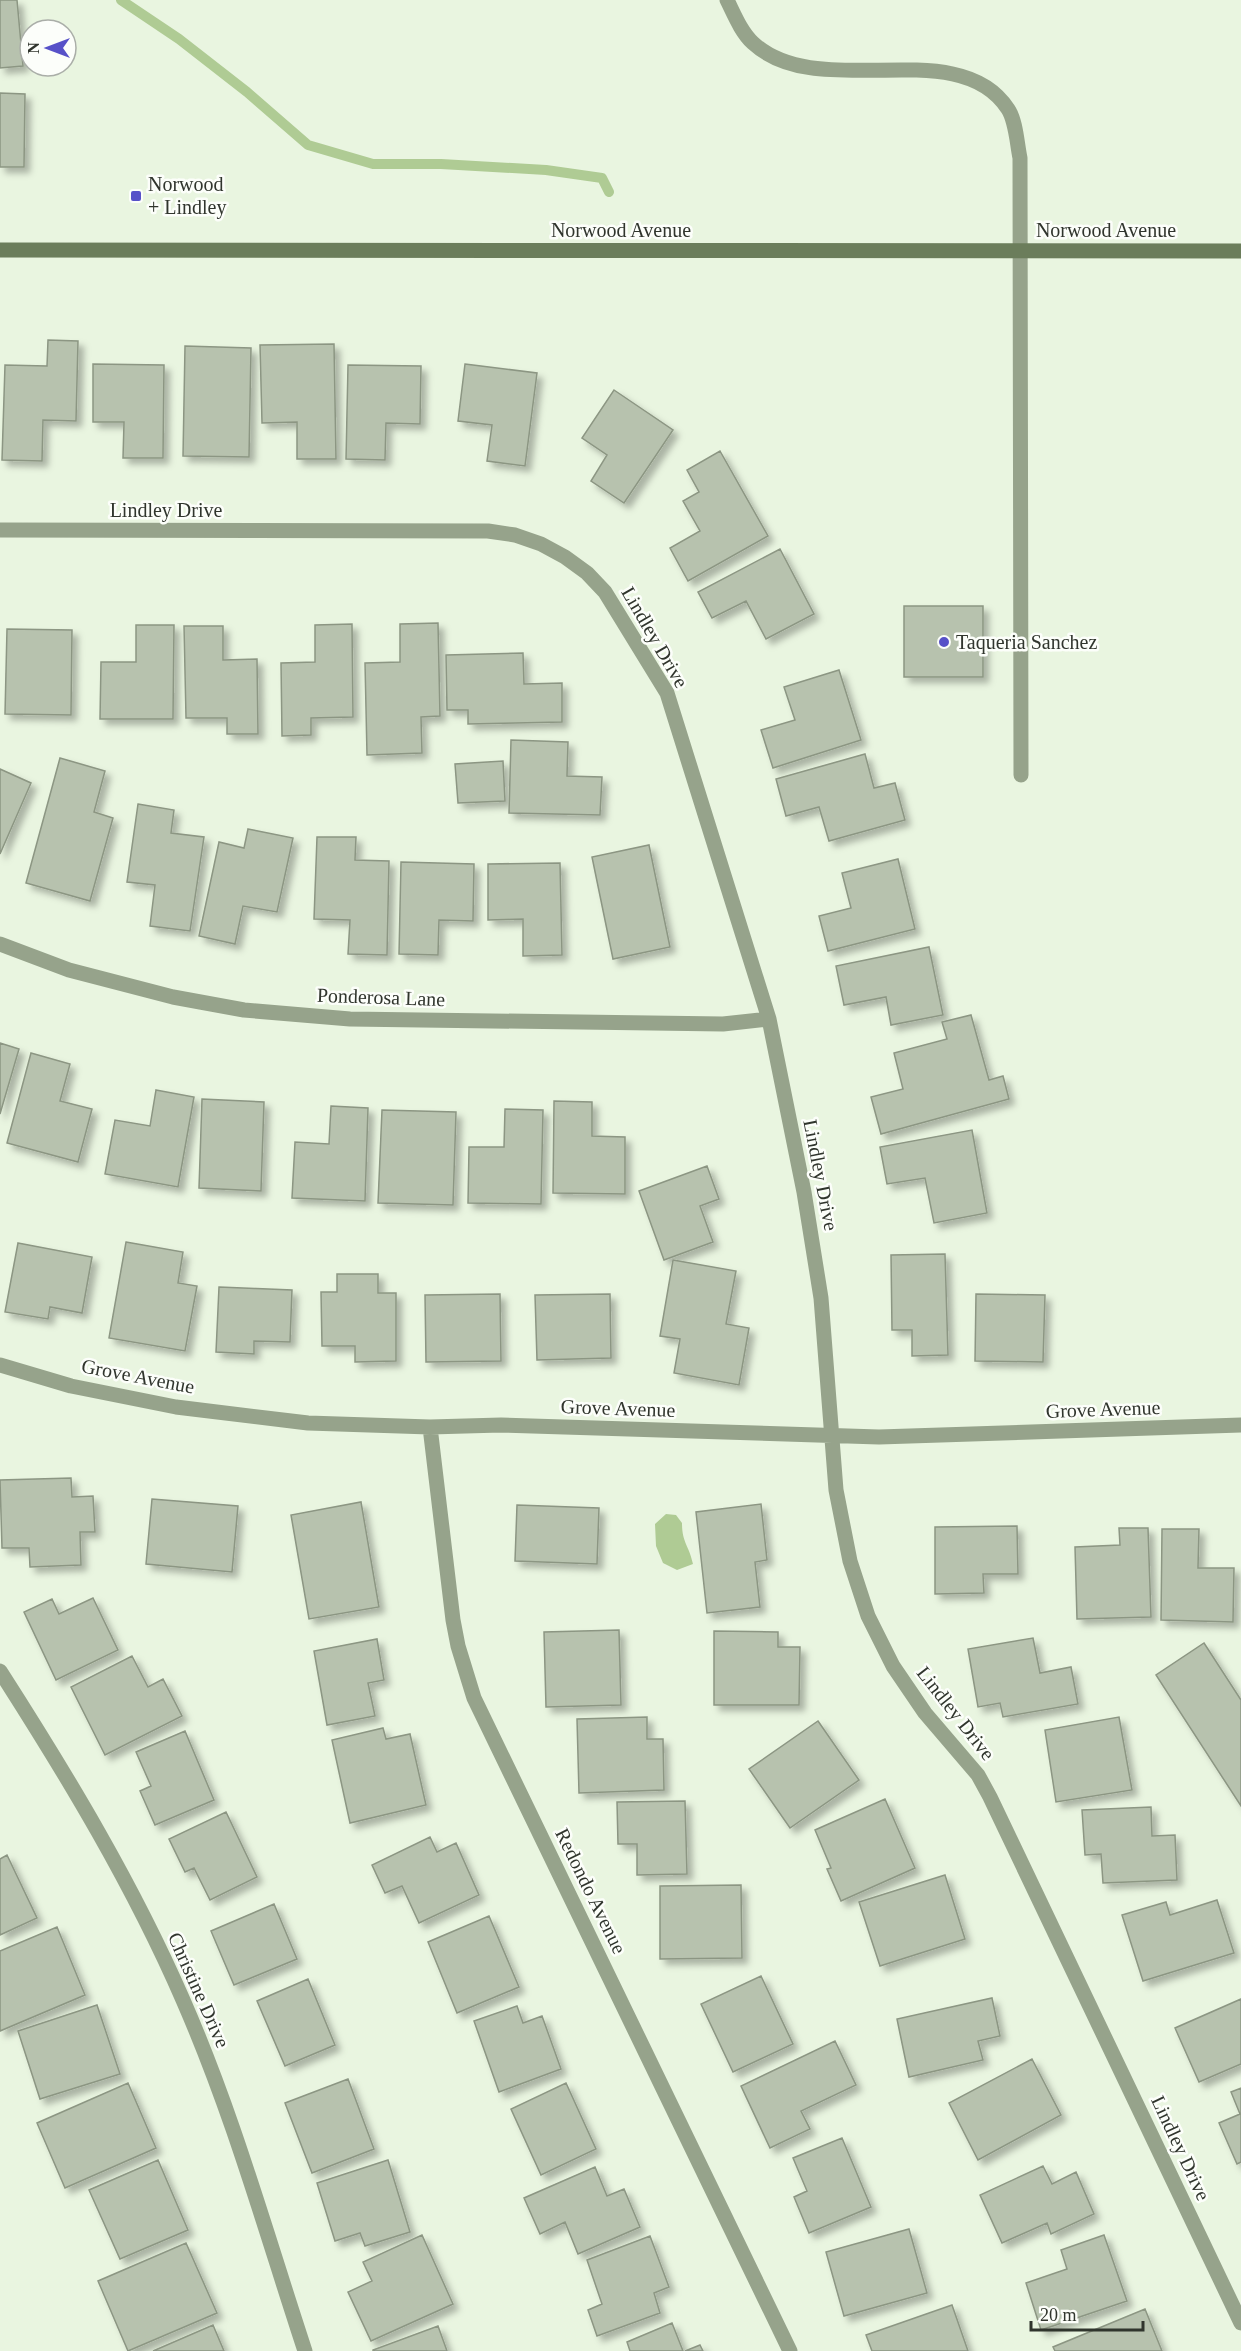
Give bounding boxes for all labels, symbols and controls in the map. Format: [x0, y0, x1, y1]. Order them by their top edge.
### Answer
north arrow [18, 18, 78, 78]
text: N [25, 42, 42, 54]
place label: Norwood + Lindley [148, 173, 227, 219]
marker: Norwood + Lindley [129, 189, 143, 203]
street label: Norwood Avenue [551, 219, 691, 241]
street label: Norwood Avenue [1036, 219, 1176, 241]
street label: Lindley Drive [110, 499, 222, 522]
street label: Lindley Drive [616, 583, 693, 692]
place label: Taqueria Sanchez [956, 631, 1097, 654]
marker: Taqueria Sanchez [937, 635, 951, 649]
street label: Ponderosa Lane [317, 984, 446, 1010]
street label: Lindley Drive [798, 1118, 843, 1233]
street label: Grove Avenue [80, 1354, 196, 1398]
street label: Grove Avenue [560, 1395, 676, 1421]
street label: Grove Avenue [1045, 1396, 1161, 1422]
street label: Lindley Drive [912, 1662, 999, 1765]
street label: Redondo Avenue [551, 1825, 631, 1957]
street label: Christine Drive [164, 1929, 234, 2051]
street label: Lindley Drive [1146, 2092, 1215, 2204]
scale bar [1031, 2294, 1144, 2332]
text: 20 m [1040, 2305, 1077, 2325]

